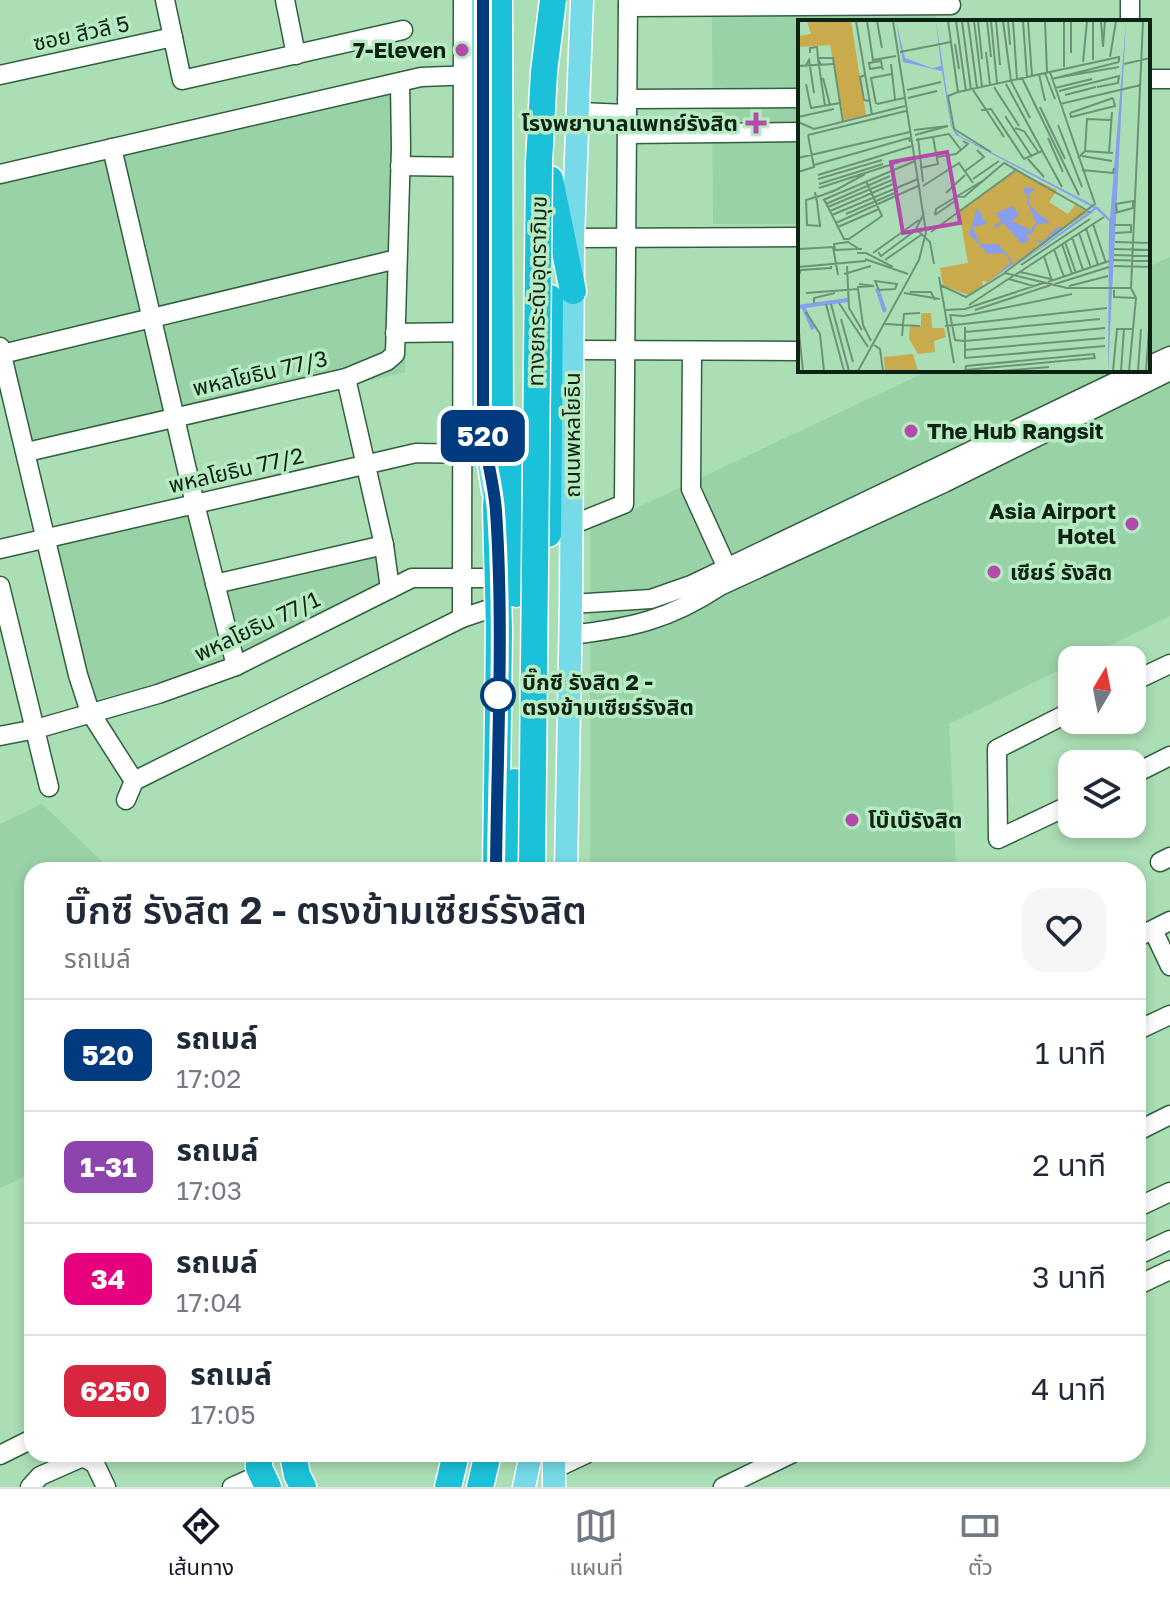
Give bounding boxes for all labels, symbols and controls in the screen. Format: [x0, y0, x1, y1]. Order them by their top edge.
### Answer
street label: ซอย สีวลี 5 [30, 9, 131, 56]
inset map [798, 20, 1150, 372]
place label: 7-Eleven [353, 36, 446, 63]
marker: 7-Eleven [453, 41, 471, 59]
place label: โรงพยาบาลแพทย์รังสิต [521, 109, 738, 136]
marker: โรงพยาบาลแพทย์รังสิต [745, 112, 767, 134]
street label: ทางยกระดับอุตราภิมุข [521, 196, 553, 386]
street label: พหลโยธิน 77/3 [190, 344, 330, 401]
street label: ถนนพหลโยธิน [558, 372, 585, 498]
line badge: 520 [437, 410, 529, 462]
place label: The Hub Rangsit [927, 417, 1104, 444]
text: 520 [457, 419, 509, 452]
marker: The Hub Rangsit [902, 422, 920, 440]
street label: พหลโยธิน 77/2 [166, 441, 306, 498]
place label: Asia Airport Hotel [989, 497, 1116, 549]
marker: Asia Airport Hotel [1123, 515, 1141, 533]
place label: เซียร์ รังสิต [1010, 558, 1112, 585]
marker: เซียร์ รังสิต [985, 563, 1003, 581]
street label: พหลโยธิน 77/1 [190, 585, 324, 666]
north arrow [1058, 646, 1146, 734]
map controls [1058, 646, 1146, 838]
place label: บิ๊กซี รังสิต 2 - ตรงข้ามเซียร์รังสิต [522, 668, 694, 720]
marker: บิ๊กซี รังสิต 2 - ตรงข้ามเซียร์รังสิต [481, 678, 515, 712]
button: layers [1058, 750, 1146, 838]
place label: โบ๊เบ๊รังสิต [868, 806, 962, 833]
marker: โบ๊เบ๊รังสิต [843, 811, 861, 829]
text: บิ๊กซี รังสิต 2 - ตรงข้ามเซียร์รังสิต [64, 887, 587, 932]
button: heart [1022, 888, 1106, 972]
text: รถเมล์ [64, 943, 131, 974]
text: รถเมล์ [176, 1020, 258, 1056]
text: 1 นาที [1035, 1035, 1106, 1071]
text: 520 [82, 1038, 134, 1071]
text: 17:02 [176, 1063, 241, 1094]
text: รถเมล์ [177, 1132, 258, 1168]
text: 2 นาที [1032, 1147, 1106, 1183]
text: 1-31 [80, 1150, 137, 1183]
text: 17:03 [177, 1175, 242, 1206]
text: รถเมล์ [176, 1244, 258, 1280]
text: 3 นาที [1032, 1259, 1106, 1295]
text: 34 [91, 1262, 125, 1295]
text: 17:04 [176, 1287, 242, 1318]
text: รถเมล์ [190, 1356, 272, 1392]
text: 4 นาที [1031, 1371, 1106, 1407]
text: 6250 [80, 1374, 150, 1407]
text: 17:05 [190, 1399, 256, 1430]
tab: เส้นทาง [168, 1504, 234, 1585]
tab: แผนที่ [569, 1504, 623, 1585]
tab: ตั๋ว [958, 1504, 1002, 1585]

